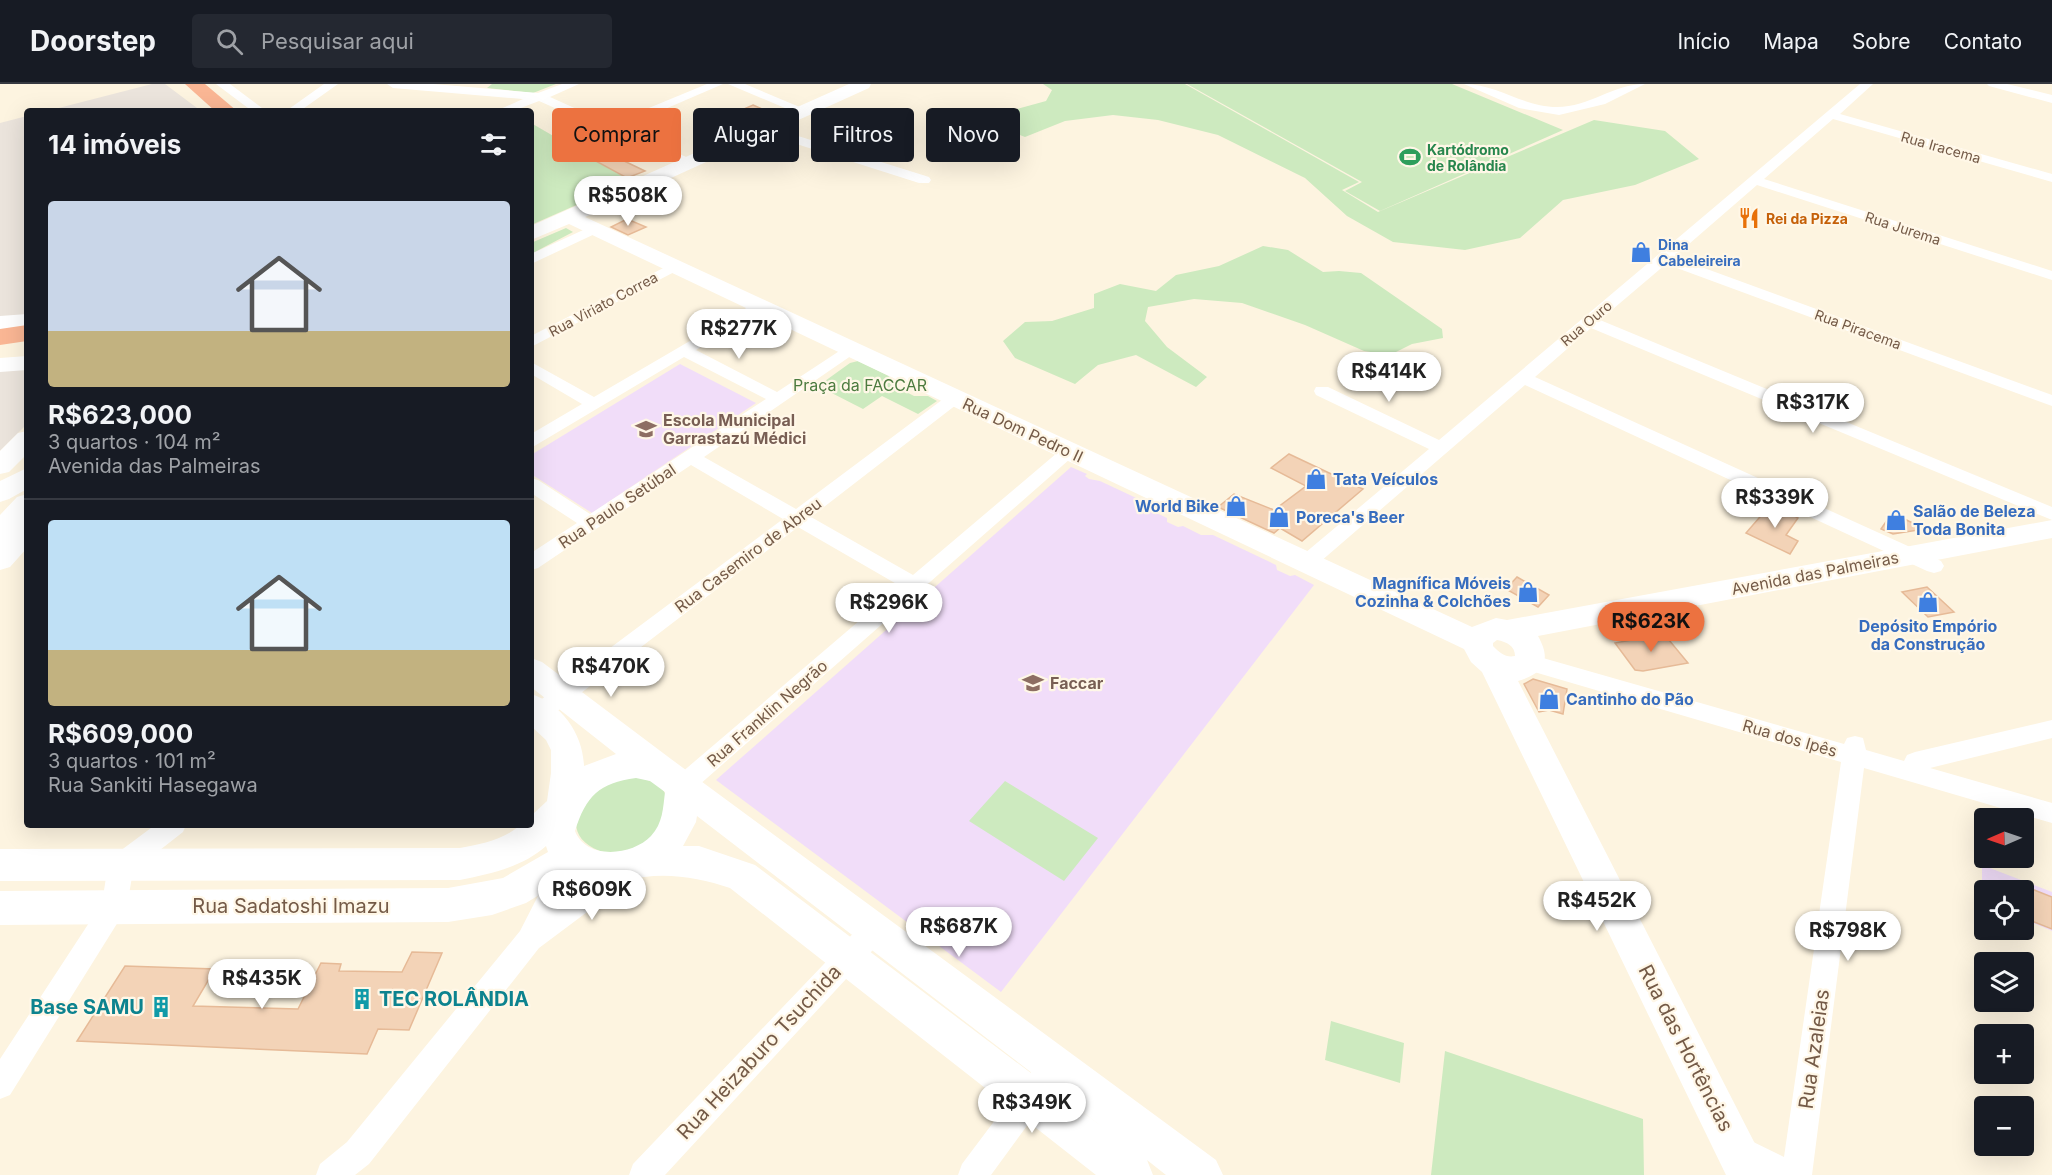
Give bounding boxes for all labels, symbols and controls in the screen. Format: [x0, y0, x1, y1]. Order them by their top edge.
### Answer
search box [192, 14, 612, 68]
text: Doorstep [30, 24, 156, 58]
icon: search [213, 25, 246, 58]
text: Pesquisar aqui [261, 28, 414, 54]
text: Início [1677, 29, 1730, 54]
text: Mapa [1763, 29, 1819, 54]
text: Sobre [1852, 29, 1911, 54]
text: Contato [1944, 29, 2022, 54]
chip: Comprar [552, 108, 681, 162]
chip: Alugar [693, 108, 799, 162]
chip: Filtros [811, 108, 914, 162]
chip: Novo [926, 108, 1020, 162]
street label: Rua Iracema [1899, 127, 1983, 167]
icon: filters [477, 128, 510, 161]
text: 14 imóveis [48, 129, 181, 160]
place label: Kartódromo de Rolândia [1427, 141, 1509, 174]
sports icon: Kartódromo de Rolândia [1398, 145, 1422, 169]
pin: R$508K [579, 176, 677, 227]
text: R$508K [588, 183, 668, 207]
restaurant icon: Rei da Pizza [1737, 206, 1761, 230]
street label: Rua Jurema [1863, 208, 1943, 248]
place label: Rei da Pizza [1766, 210, 1848, 227]
place label: Dina Cabeleireira [1658, 236, 1741, 269]
icon: home [225, 240, 333, 348]
shop icon: Dina Cabeleireira [1629, 240, 1653, 264]
street label: Rua Viriato Correa [546, 268, 660, 340]
street label: Rua Ouro [1557, 297, 1615, 349]
street label: Rua Piracema [1812, 305, 1904, 353]
pin: R$277K [690, 309, 788, 360]
text: R$277K [701, 316, 777, 340]
pin: R$414K [1340, 352, 1438, 403]
text: R$414K [1351, 359, 1427, 383]
park label: Praça da FACCAR [793, 375, 927, 395]
pin: R$317K [1764, 383, 1862, 434]
text: R$317K [1776, 390, 1850, 414]
street label: Rua Dom Pedro II [960, 393, 1086, 467]
text: R$623,000 [48, 399, 192, 430]
place label: Escola Municipal Garrastazú Médici [663, 410, 806, 448]
school or university icon: Escola Municipal Garrastazú Médici [634, 417, 658, 441]
text: 3 quartos · 104 m² [48, 430, 221, 454]
text: Avenida das Palmeiras [48, 454, 261, 478]
street label: Rua Paulo Setúbal [555, 459, 679, 553]
shop icon: Tata Veículos [1304, 467, 1328, 491]
place label: Tata Veículos [1333, 469, 1438, 489]
pin: R$339K [1726, 478, 1824, 529]
text: R$339K [1735, 485, 1815, 509]
street label: Rua Casemiro de Abreu [671, 493, 825, 617]
shop icon: World Bike [1224, 494, 1248, 518]
place label: World Bike [1135, 496, 1219, 516]
place label: Salão de Beleza Toda Bonita [1913, 501, 2036, 539]
shop icon: Poreca's Beer [1267, 505, 1291, 529]
place label: Poreca's Beer [1296, 507, 1405, 527]
shop icon: Salão de Beleza Toda Bonita [1884, 508, 1908, 532]
street label: Avenida das Palmeiras [1730, 547, 1900, 599]
icon: home [225, 559, 333, 667]
place label: Magnífica Móveis Cozinha & Colchões [1355, 573, 1511, 611]
shop icon: Magnífica Móveis Cozinha & Colchões [1516, 580, 1540, 604]
pin: R$296K [840, 583, 938, 634]
text: R$296K [849, 590, 929, 614]
shop icon: Depósito Empório da Construção [1916, 590, 1940, 614]
pin: R$623K [1602, 602, 1700, 653]
text: R$623K [1611, 609, 1691, 633]
place label: Depósito Empório da Construção [1859, 616, 1997, 654]
pin: R$470K [562, 647, 660, 698]
text: R$470K [572, 654, 650, 678]
street label: Rua Franklin Negrão [703, 655, 831, 771]
school or university icon: Faccar [1021, 671, 1045, 695]
place label: Faccar [1050, 673, 1104, 693]
shop icon: Cantinho do Pão [1537, 687, 1561, 711]
place label: Cantinho do Pão [1566, 689, 1694, 709]
street label: Rua dos Ipês [1740, 715, 1840, 761]
text: R$609,000 [48, 718, 193, 749]
text: 3 quartos · 101 m² [48, 749, 216, 773]
text: Rua Sankiti Hasegawa [48, 773, 258, 797]
north arrow [1974, 808, 2034, 868]
map controls [1974, 808, 2034, 1156]
pin: R$609K [543, 870, 641, 921]
text: R$609K [552, 877, 632, 901]
button: locate [1974, 880, 2034, 940]
pin: R$452K [1548, 881, 1646, 932]
text: R$452K [1557, 888, 1637, 912]
street label: Rua Sadatoshi Imazu [192, 894, 390, 918]
pin: R$687K [910, 907, 1008, 958]
pin: R$798K [1799, 911, 1897, 962]
text: R$687K [920, 914, 998, 938]
text: R$798K [1809, 918, 1887, 942]
button: layers [1974, 952, 2034, 1012]
pin: R$435K [213, 959, 311, 1010]
street label: Rua Heizaburo Tsuchida [672, 960, 846, 1144]
street label: Rua das Hortências [1634, 961, 1738, 1135]
text: R$435K [222, 966, 302, 990]
building icon: TEC ROLÂNDIA [350, 987, 374, 1011]
place label: TEC ROLÂNDIA [379, 987, 529, 1011]
street label: Rua Azaleias [1794, 988, 1834, 1110]
place label: Base SAMU [30, 995, 144, 1019]
building icon: Base SAMU [149, 995, 173, 1019]
button: + [1974, 1024, 2034, 1084]
pin: R$349K [983, 1083, 1081, 1134]
text: R$349K [992, 1090, 1072, 1114]
button: − [1974, 1096, 2034, 1156]

